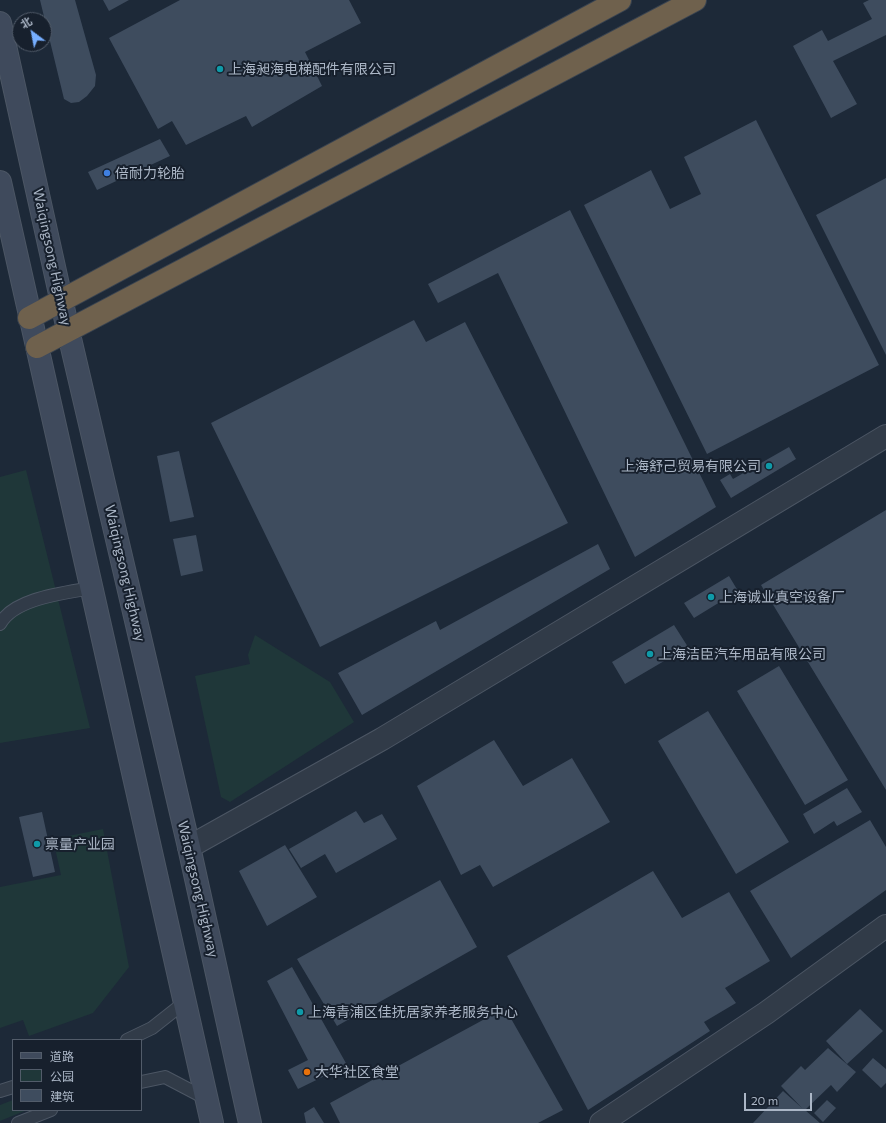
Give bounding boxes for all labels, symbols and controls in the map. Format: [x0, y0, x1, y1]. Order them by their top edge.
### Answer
north arrow [12, 12, 52, 52]
text: 北 [18, 14, 34, 31]
place label: 上海昶海电梯配件有限公司 [228, 61, 396, 77]
marker: 上海昶海电梯配件有限公司 [215, 64, 225, 74]
place label: 倍耐力轮胎 [115, 165, 185, 181]
marker: 倍耐力轮胎 [102, 168, 112, 178]
street label: Waiqingsong Highway [29, 187, 75, 327]
place label: 上海舒己贸易有限公司 [621, 458, 761, 474]
marker: 上海舒己贸易有限公司 [764, 461, 774, 471]
street label: Waiqingsong Highway [101, 503, 149, 643]
place label: 上海诚业真空设备厂 [719, 589, 845, 605]
marker: 上海诚业真空设备厂 [706, 592, 716, 602]
place label: 上海洁臣汽车用品有限公司 [658, 646, 826, 662]
marker: 上海洁臣汽车用品有限公司 [645, 649, 655, 659]
street label: Waiqingsong Highway [174, 819, 222, 959]
place label: 禀量产业园 [45, 836, 115, 852]
marker: 禀量产业园 [32, 839, 42, 849]
place label: 上海青浦区佳抚居家养老服务中心 [308, 1004, 518, 1020]
marker: 上海青浦区佳抚居家养老服务中心 [295, 1007, 305, 1017]
legend [12, 1039, 142, 1111]
text: 道路 [50, 1049, 74, 1063]
place label: 大华社区食堂 [315, 1064, 399, 1080]
marker: 大华社区食堂 [302, 1067, 312, 1077]
text: 公园 [50, 1069, 74, 1083]
scale bar [746, 1085, 814, 1111]
text: 建筑 [50, 1089, 74, 1103]
text: 20 m [751, 1093, 778, 1107]

